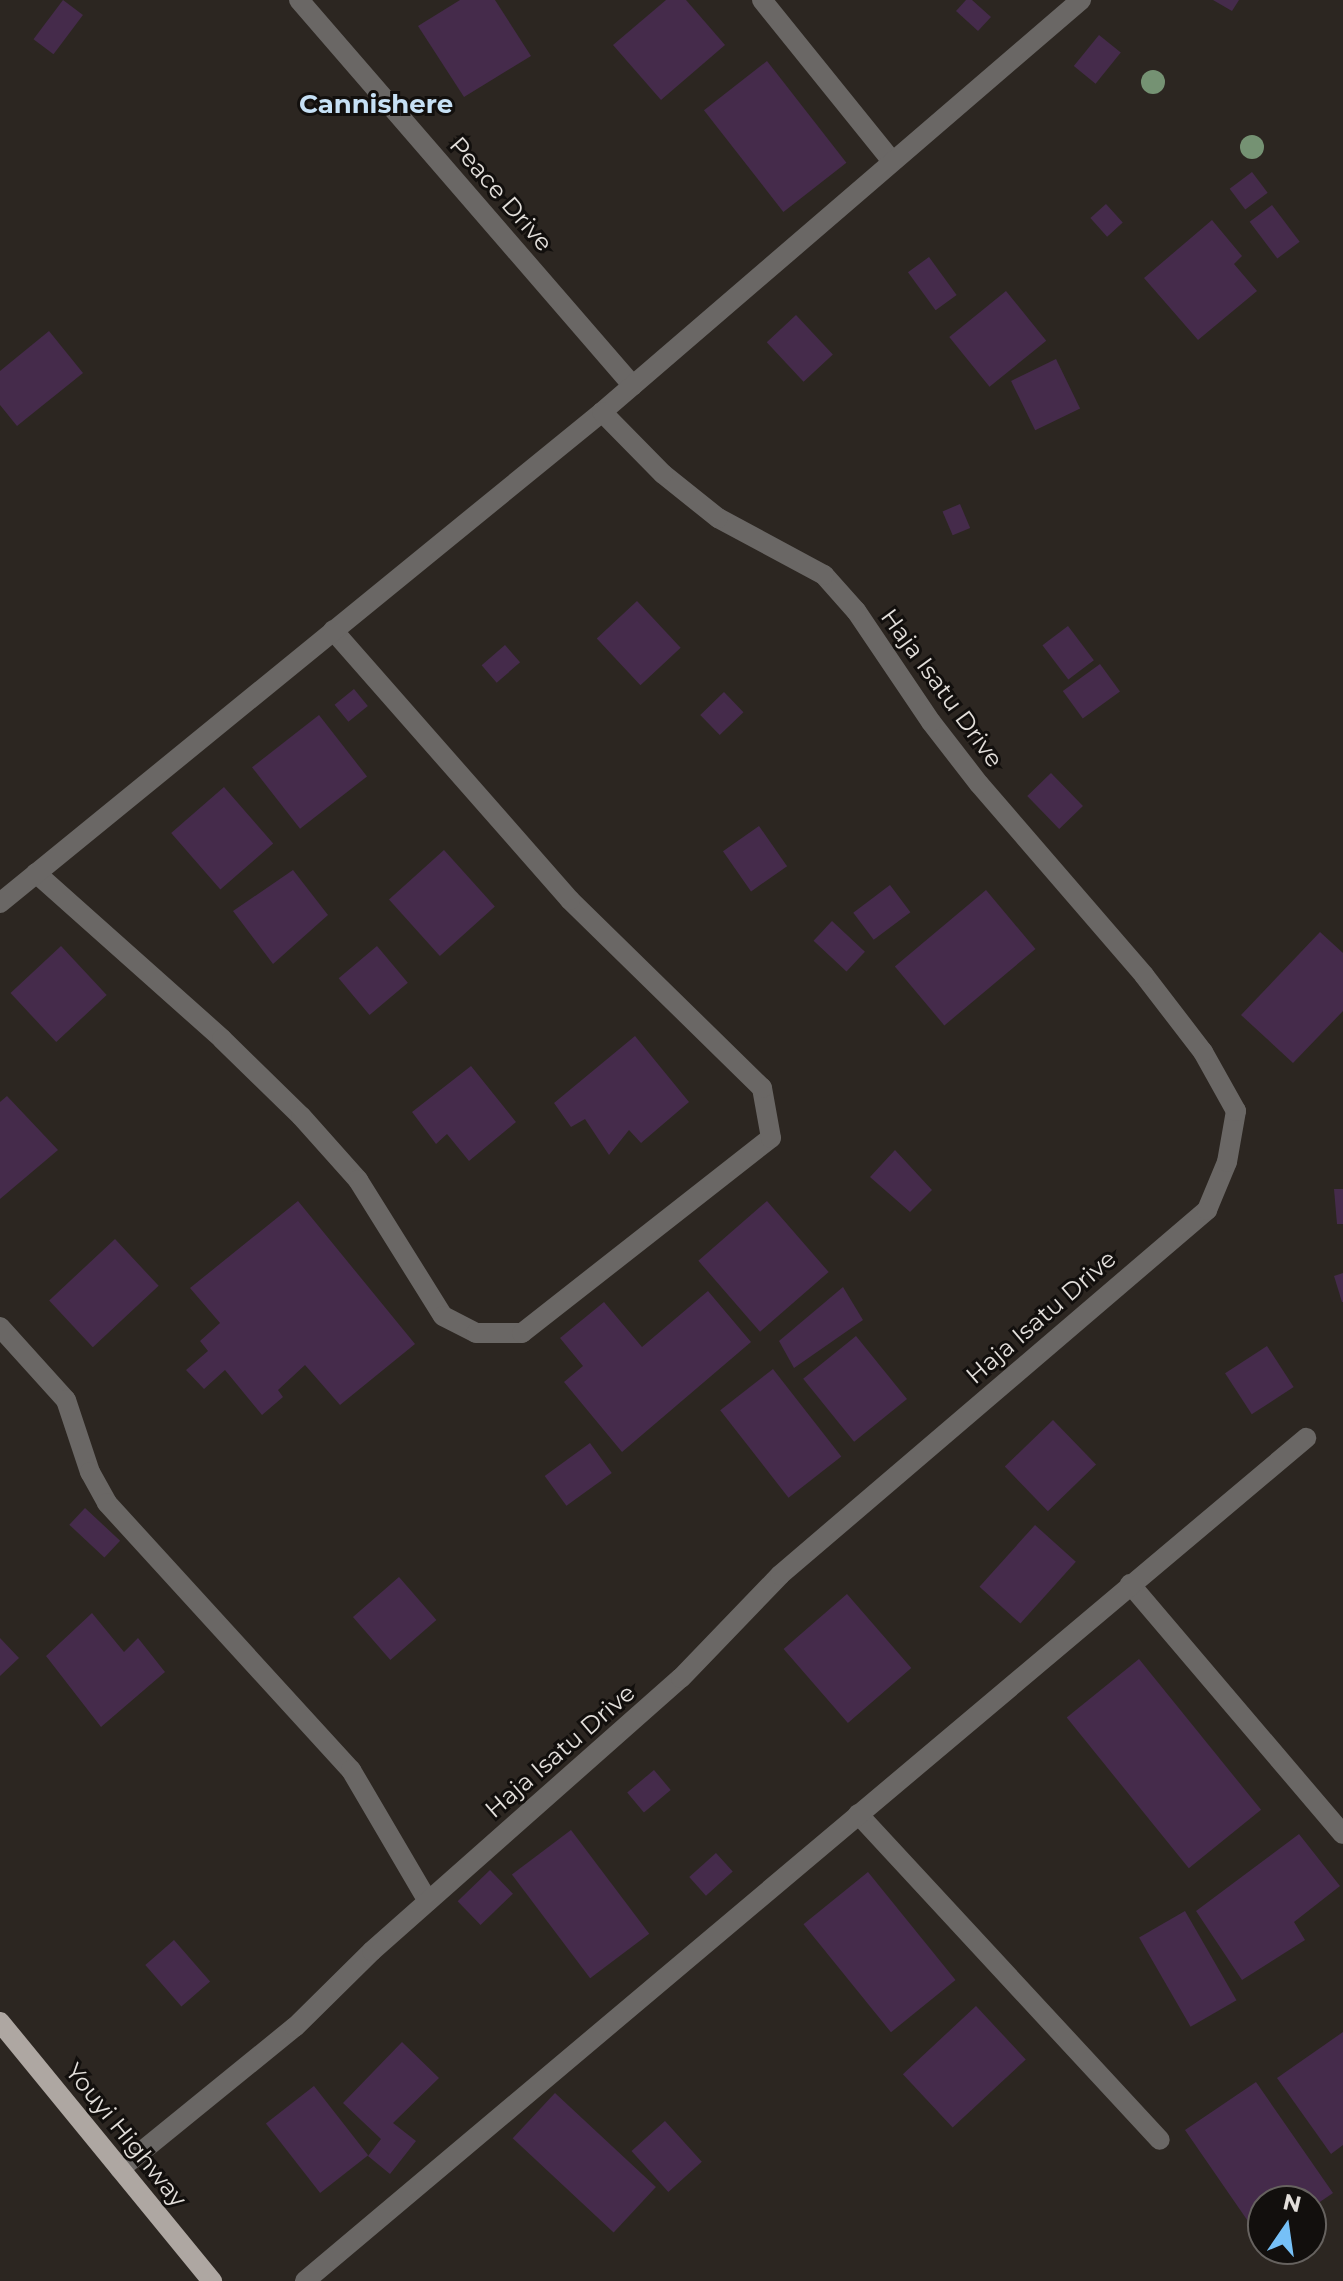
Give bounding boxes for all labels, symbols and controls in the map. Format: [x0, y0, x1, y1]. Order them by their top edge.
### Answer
district label: Cannishere [299, 89, 453, 121]
street label: Peace Drive [443, 131, 559, 257]
street label: Haja Isatu Drive [875, 603, 1009, 773]
street label: Haja Isatu Drive [960, 1244, 1122, 1390]
street label: Haja Isatu Drive [479, 1678, 641, 1824]
street label: Youyi Highway [59, 2057, 193, 2213]
north arrow [1247, 2185, 1327, 2265]
text: N [1280, 2188, 1304, 2218]

